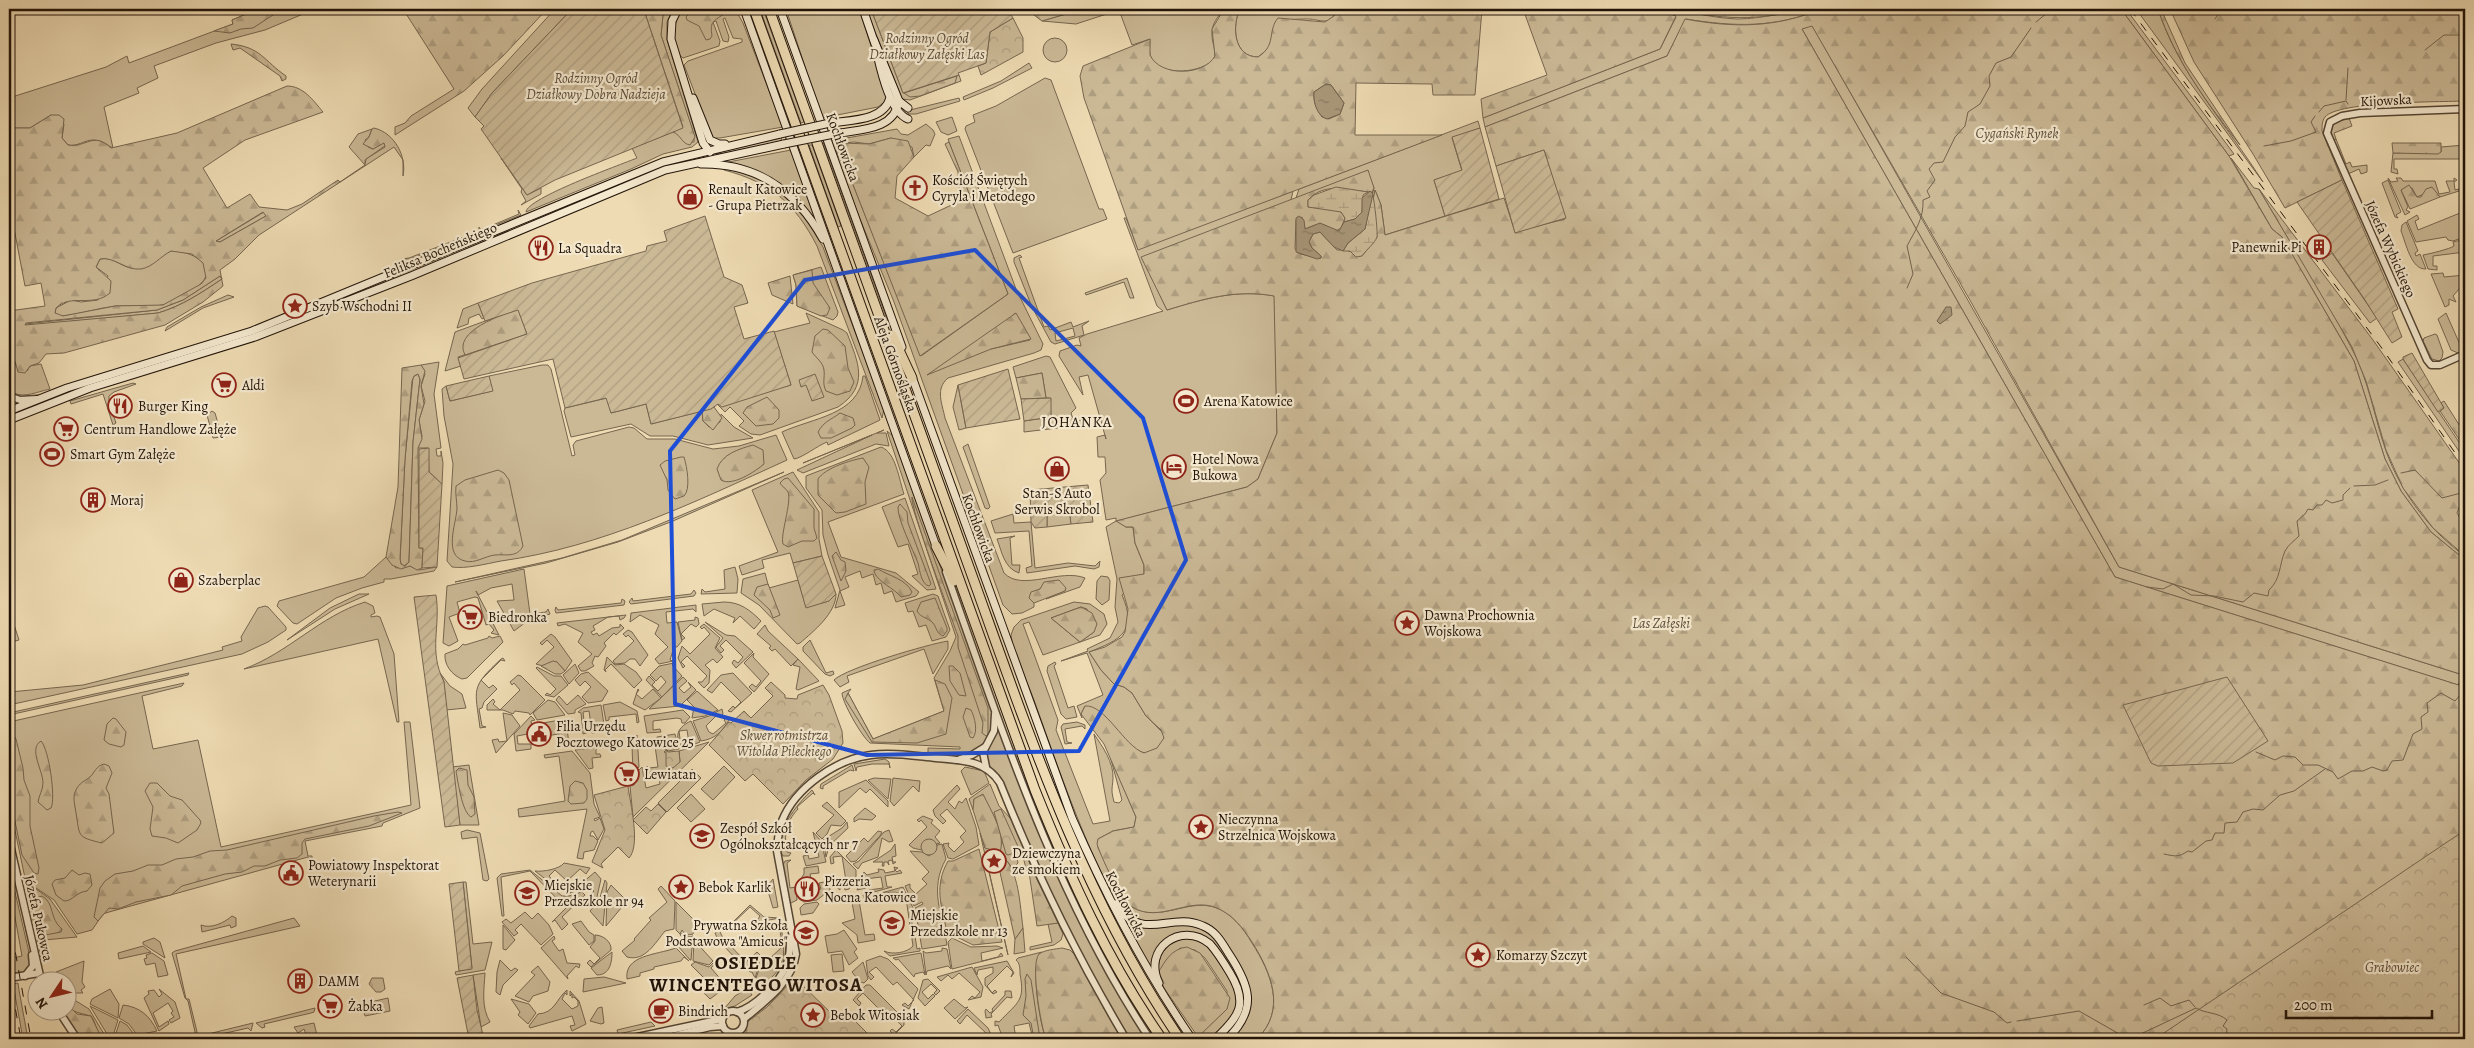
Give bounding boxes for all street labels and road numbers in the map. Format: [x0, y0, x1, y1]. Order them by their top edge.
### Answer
street label: Kijowska [2360, 90, 2413, 111]
street label: Kochłowicka [821, 110, 864, 185]
street label: Józefa Wybickiego [2361, 198, 2420, 301]
street label: Feliksa Bocheńskiego [381, 218, 500, 283]
street label: Aleja Górnośląska [869, 313, 922, 415]
street label: Kochłowicka [957, 491, 1000, 566]
street label: Kochłowicka [1101, 868, 1151, 941]
street label: Józefa Pukowca [19, 873, 58, 964]

